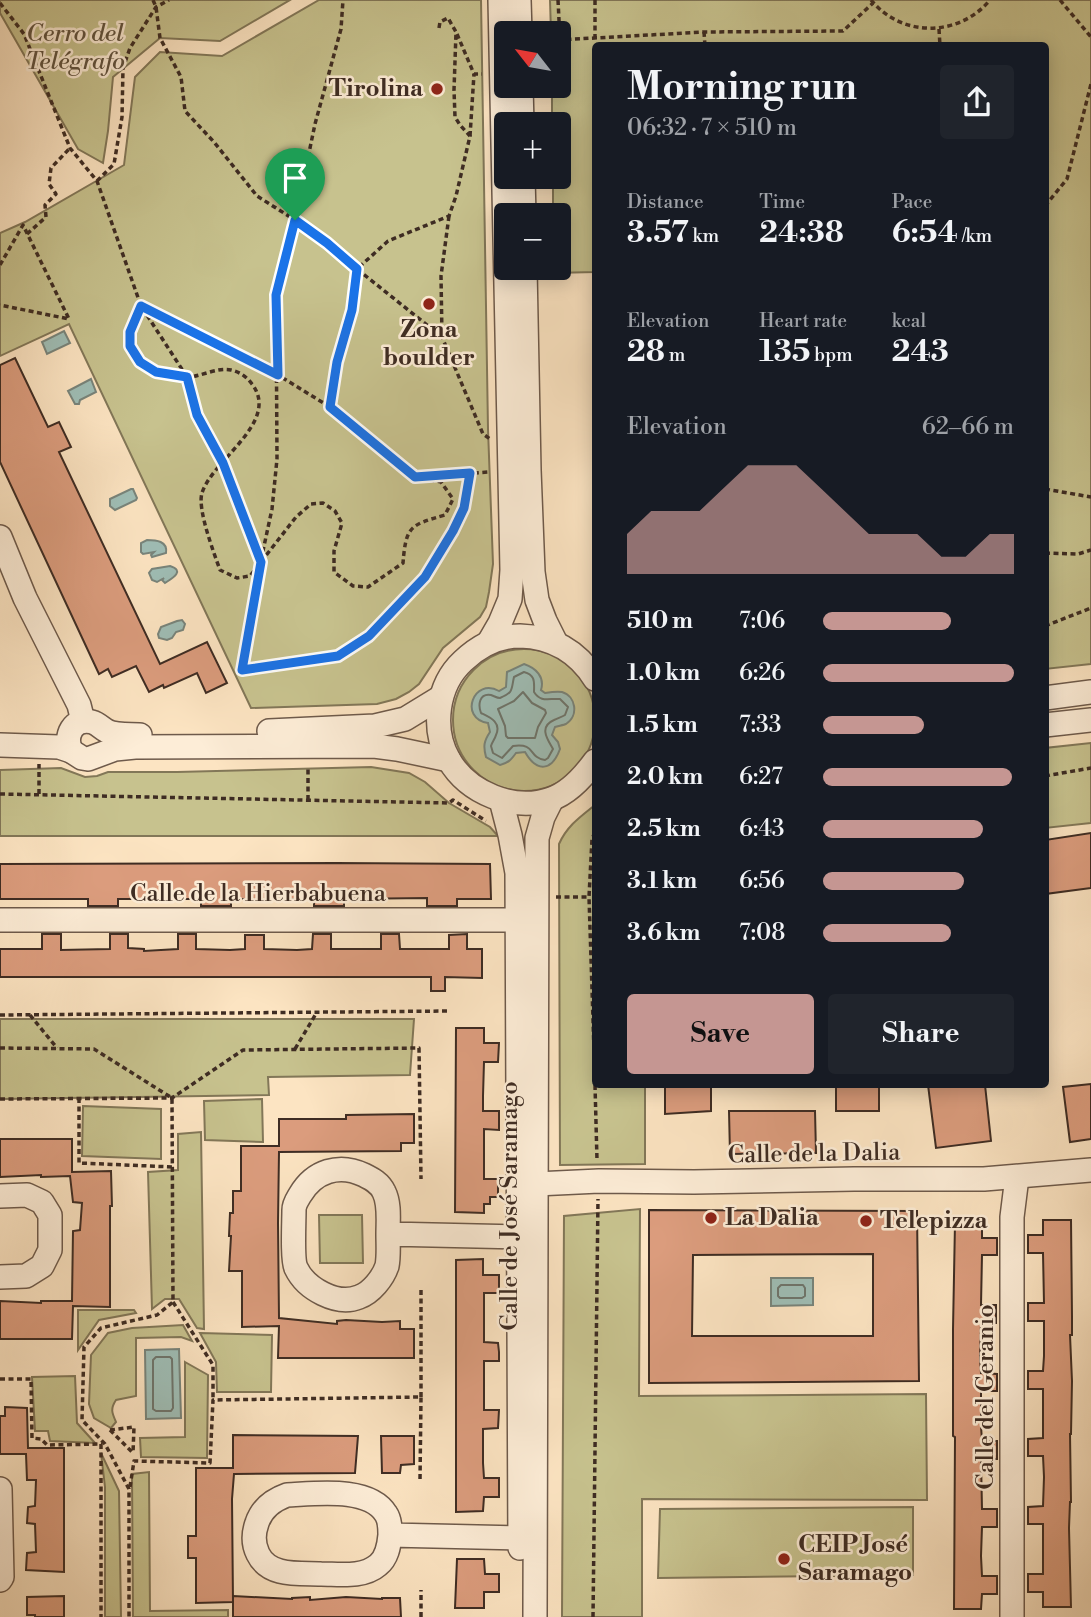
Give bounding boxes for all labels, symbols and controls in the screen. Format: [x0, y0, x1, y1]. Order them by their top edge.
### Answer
park label: Cerro del Telégrafo [25, 19, 125, 77]
north arrow [494, 21, 570, 98]
map controls [494, 21, 571, 280]
text: Morning run [627, 64, 857, 111]
button: share [940, 65, 1014, 139]
place label: Tirolina [329, 74, 424, 104]
marker: Tirolina [429, 81, 445, 97]
button: + [494, 112, 571, 189]
text: 06:32 · 7 × 510 m [627, 114, 797, 142]
pin [265, 148, 325, 220]
icon: arrive [276, 159, 314, 197]
text: Distance [627, 190, 704, 214]
text: Time [759, 190, 805, 214]
text: Pace [892, 190, 932, 214]
button: − [494, 203, 571, 280]
text: 3.57 [627, 214, 689, 252]
text: 24:38 [759, 214, 844, 252]
text: 6:54 [892, 214, 958, 252]
text: km [689, 224, 719, 248]
text: /km [958, 224, 992, 248]
marker: Zona boulder [421, 296, 437, 312]
text: Elevation [627, 309, 709, 333]
text: Heart rate [759, 309, 847, 333]
text: kcal [892, 309, 926, 333]
place label: Zona boulder [383, 315, 475, 373]
text: 28 [627, 333, 665, 371]
text: 135 [759, 333, 810, 371]
text: 243 [892, 333, 949, 371]
text: m [665, 343, 685, 367]
text: bpm [810, 343, 853, 367]
text: Elevation [627, 413, 727, 441]
text: 62–66 m [922, 413, 1014, 441]
text: 510 m [627, 607, 693, 635]
text: 7:06 [739, 607, 785, 635]
text: 1.0 km [627, 659, 700, 687]
text: 6:26 [739, 659, 785, 687]
text: 1.5 km [627, 711, 698, 739]
text: 7:33 [739, 711, 781, 739]
text: 2.0 km [627, 763, 703, 791]
text: 6:27 [739, 763, 783, 791]
text: 2.5 km [627, 815, 701, 843]
text: 6:43 [739, 815, 785, 843]
text: 3.1 km [627, 867, 697, 895]
text: 6:56 [739, 867, 785, 895]
street label: Calle de la Hierbabuena [130, 879, 387, 909]
text: 3.6 km [627, 919, 700, 947]
text: 7:08 [739, 919, 785, 947]
button: Save [627, 994, 814, 1074]
button: Share [828, 994, 1014, 1074]
street label: Calle de José Saramago [495, 1081, 525, 1331]
street label: Calle de la Dalia [727, 1137, 901, 1171]
place label: La Dalia [725, 1203, 820, 1233]
place label: Telepizza [880, 1206, 988, 1236]
marker: La Dalia [703, 1210, 719, 1226]
marker: Telepizza [858, 1213, 874, 1229]
street label: Calle del Geranio [971, 1304, 1001, 1490]
place label: CEIP José Saramago [798, 1530, 912, 1588]
marker: CEIP José Saramago [776, 1551, 792, 1567]

